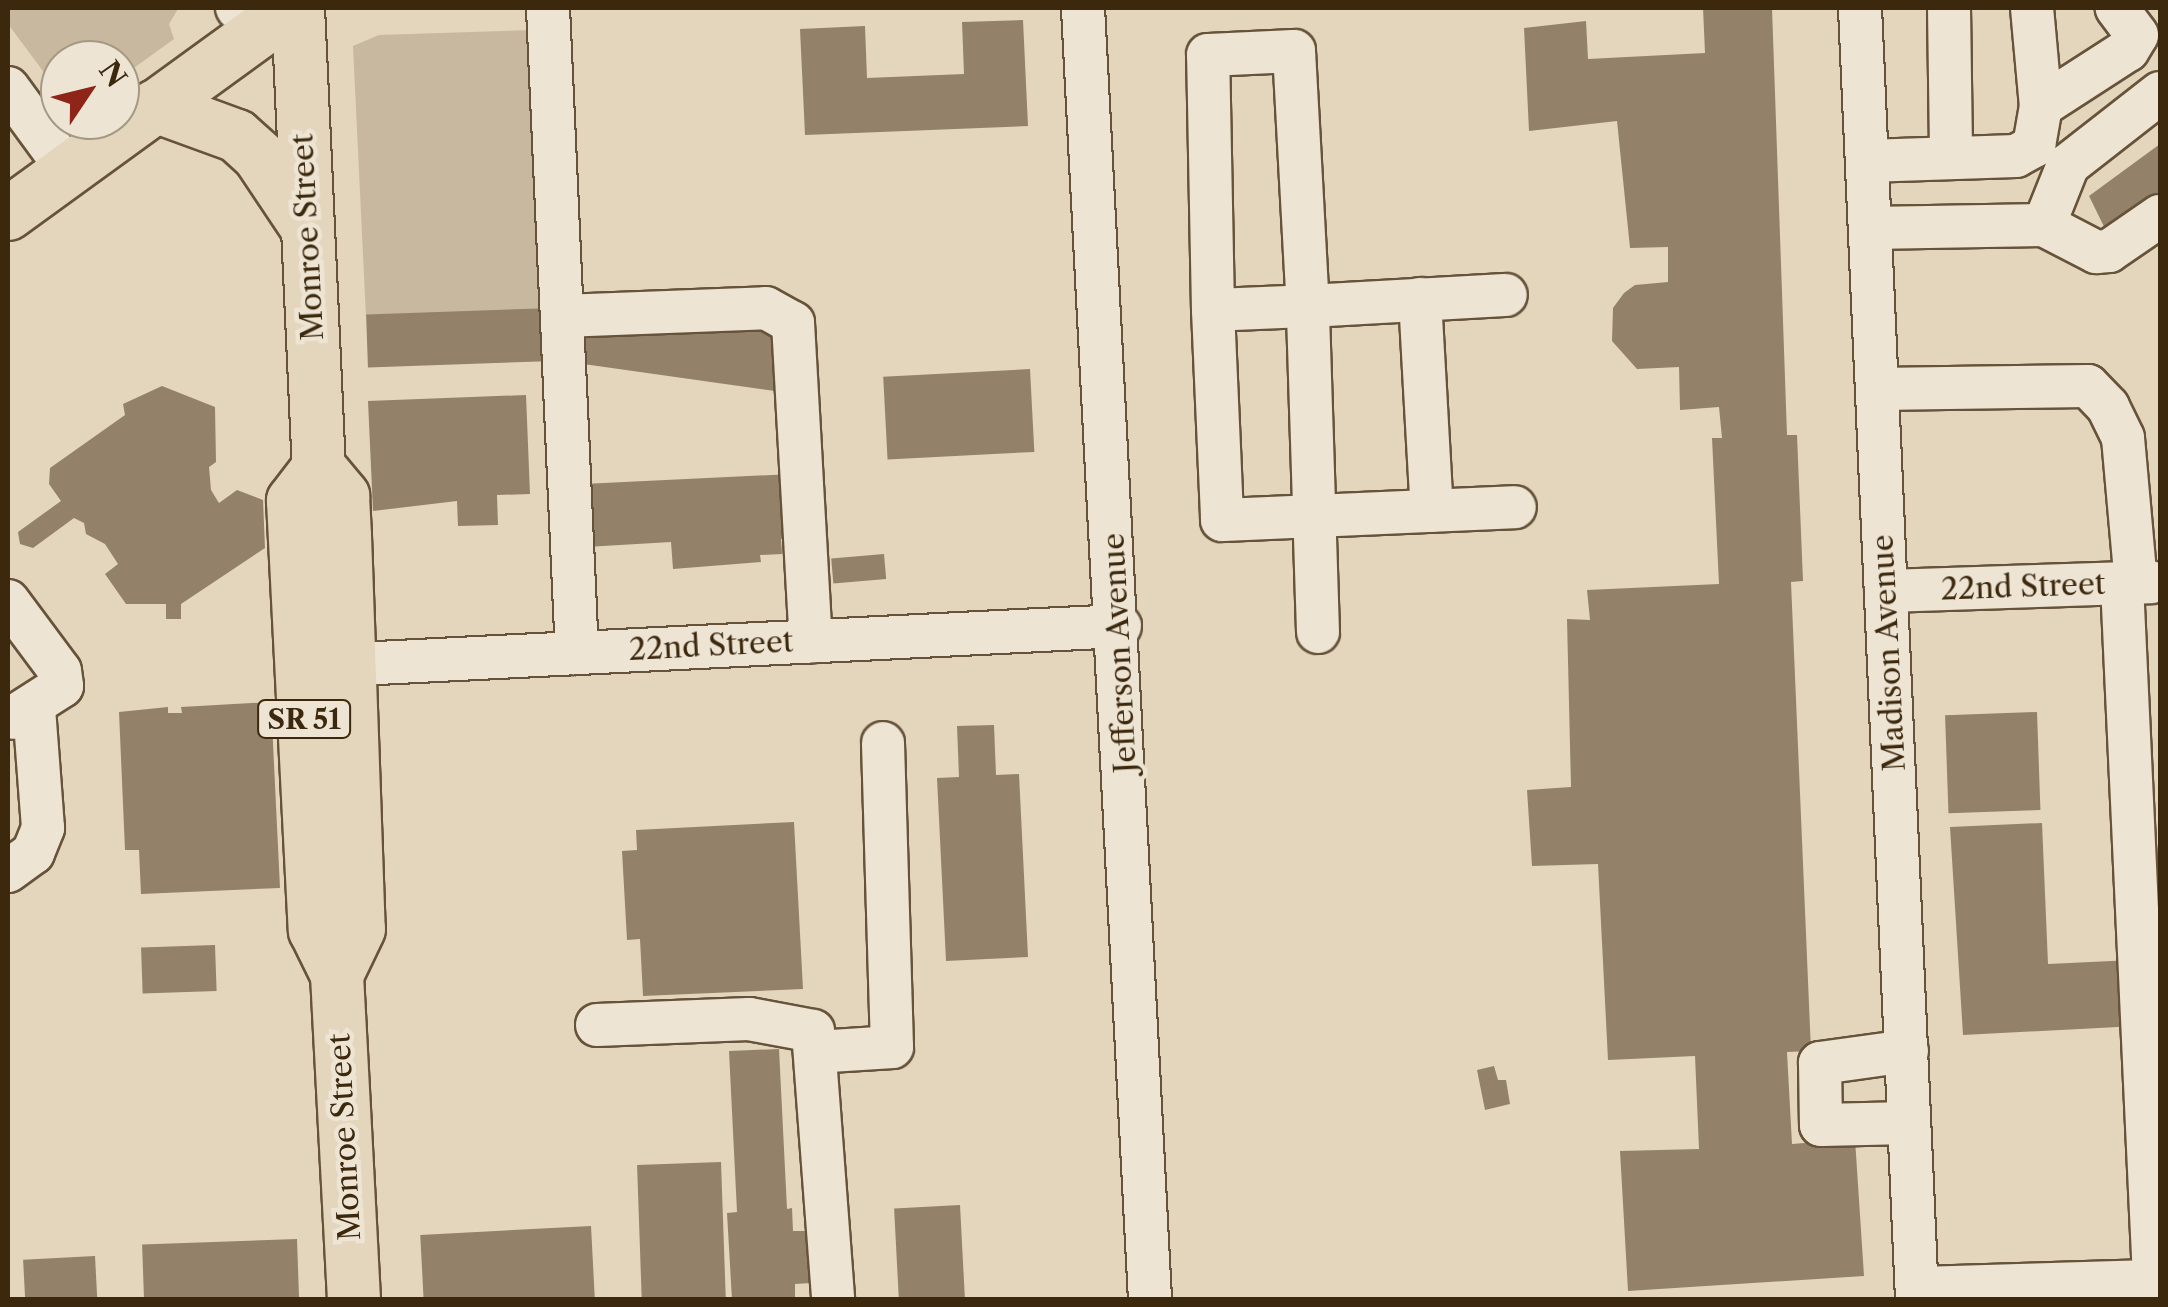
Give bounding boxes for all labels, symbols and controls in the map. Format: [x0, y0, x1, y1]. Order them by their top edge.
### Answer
north arrow [40, 40, 140, 140]
text: N [92, 54, 134, 94]
street label: Monroe Street [285, 133, 331, 341]
street label: Jefferson Avenue [1096, 531, 1144, 775]
street label: Madison Avenue [1865, 533, 1913, 773]
street label: 22nd Street [1940, 566, 2106, 608]
street label: 22nd Street [628, 624, 794, 668]
road number: SR 51 [256, 696, 352, 742]
street label: Monroe Street [322, 1033, 368, 1241]

